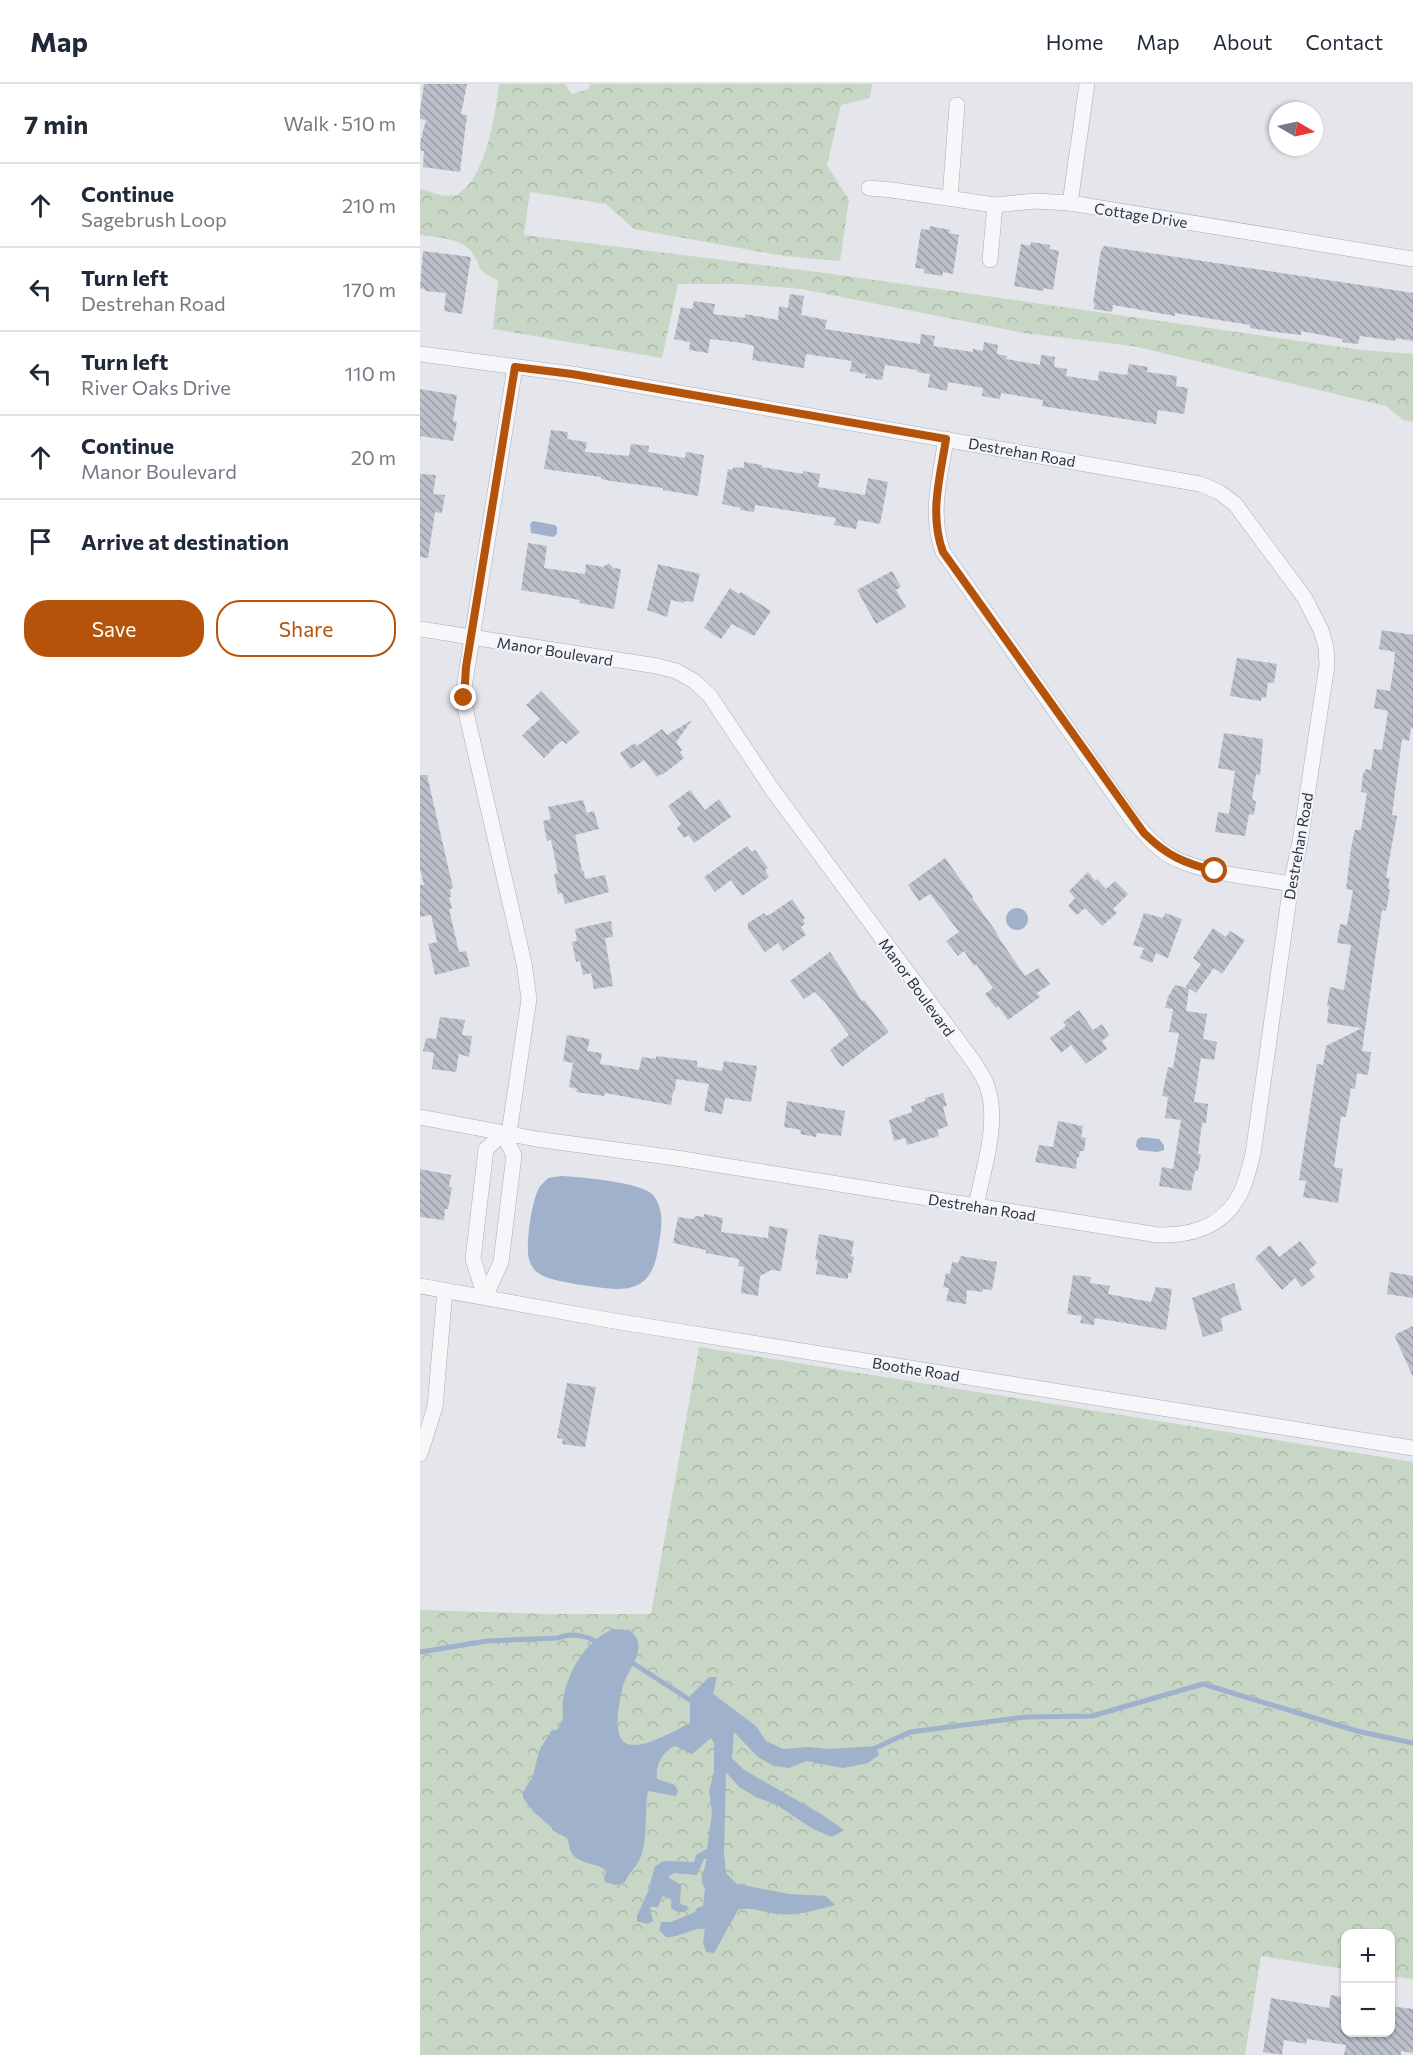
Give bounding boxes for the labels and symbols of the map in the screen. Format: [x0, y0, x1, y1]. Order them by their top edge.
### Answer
north arrow [1269, 102, 1323, 156]
street label: Cottage Drive [1093, 199, 1189, 231]
street label: Destrehan Road [967, 434, 1077, 470]
street label: Manor Boulevard [496, 633, 614, 669]
route end [450, 684, 476, 710]
street label: Destrehan Road [1280, 791, 1316, 901]
route start [1201, 857, 1227, 883]
street label: Manor Boulevard [875, 934, 959, 1040]
street label: Destrehan Road [927, 1190, 1037, 1224]
street label: Boothe Road [871, 1353, 961, 1385]

